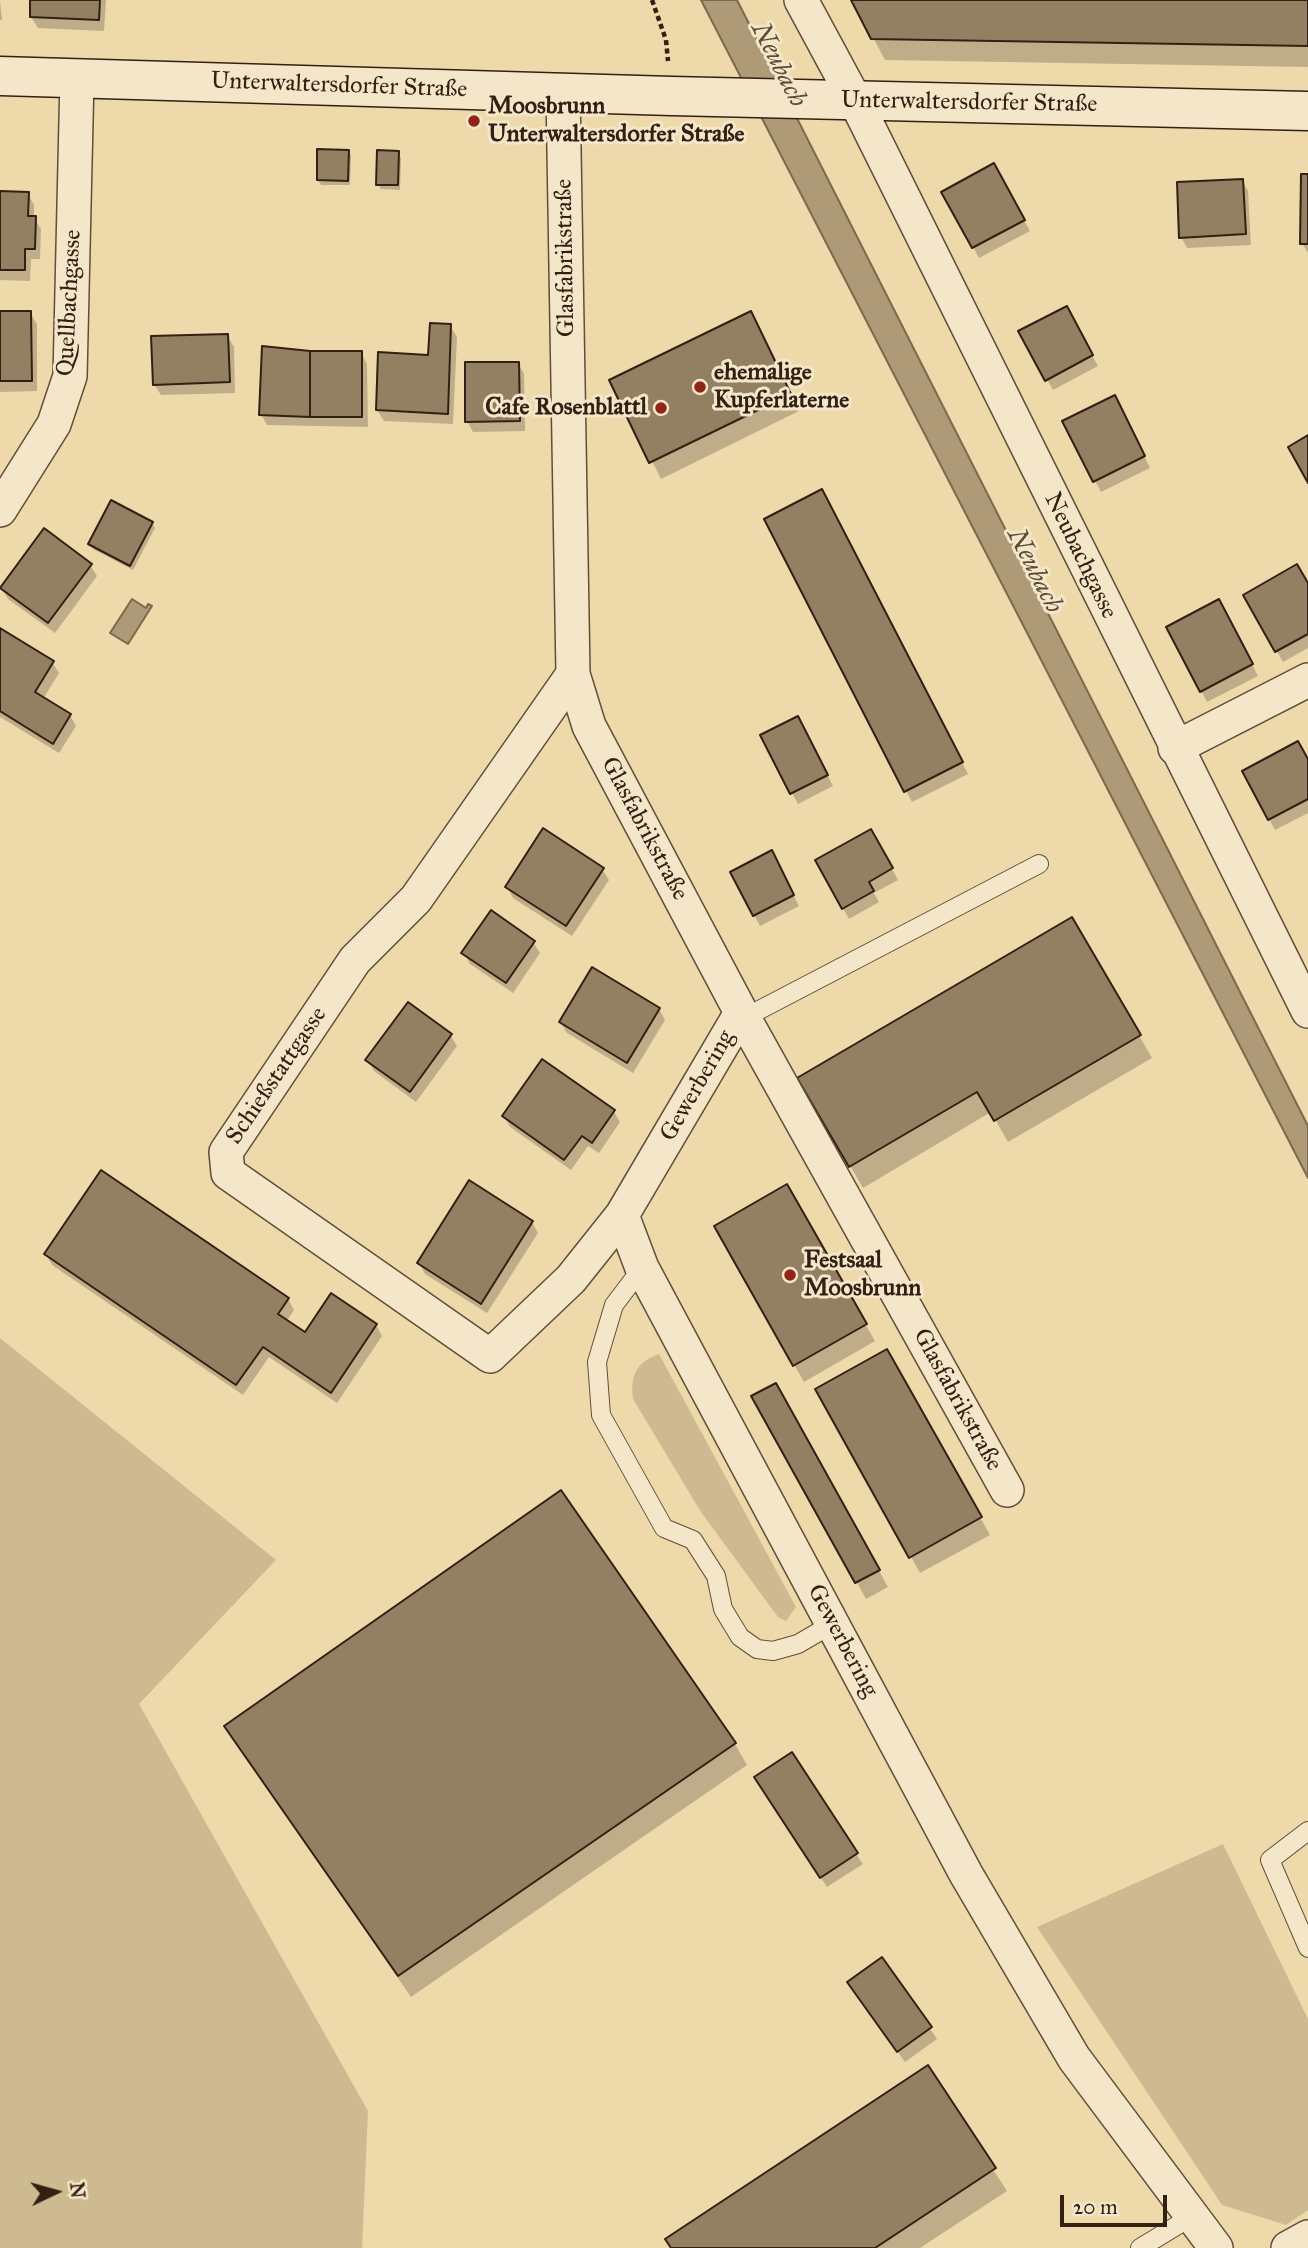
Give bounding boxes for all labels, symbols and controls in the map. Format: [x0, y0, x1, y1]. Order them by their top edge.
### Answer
water label: Neubach [743, 17, 813, 113]
street label: Unterwaltersdorfer Straße [210, 67, 468, 105]
street label: Unterwaltersdorfer Straße [841, 86, 1097, 120]
place label: Moosbrunn Unterwaltersdorfer Straße [488, 93, 745, 149]
marker: Moosbrunn Unterwaltersdorfer Straße [466, 113, 482, 129]
street label: Glasfabrikstraße [550, 179, 582, 337]
street label: Quellbachgasse [52, 229, 88, 377]
place label: ehemalige Kupferlaterne [714, 359, 849, 415]
marker: ehemalige Kupferlaterne [692, 379, 708, 395]
place label: Cafe Rosenblattl [485, 394, 647, 422]
marker: Cafe Rosenblattl [653, 400, 669, 416]
street label: Neubachgasse [1037, 488, 1123, 624]
water label: Neubach [999, 523, 1069, 619]
street label: Glasfabrikstraße [594, 752, 694, 906]
street label: Schießstattgasse [220, 1002, 334, 1150]
street label: Gewerbering [655, 1025, 741, 1147]
place label: Festsaal Moosbrunn [804, 1247, 921, 1303]
marker: Festsaal Moosbrunn [782, 1267, 798, 1283]
street label: Glasfabrikstraße [906, 1324, 1008, 1476]
street label: Gewerbering [800, 1580, 884, 1702]
north arrow [21, 2157, 91, 2227]
text: N [65, 2181, 90, 2199]
scale bar [1063, 2182, 1170, 2226]
text: 20 m [1073, 2194, 1118, 2220]

